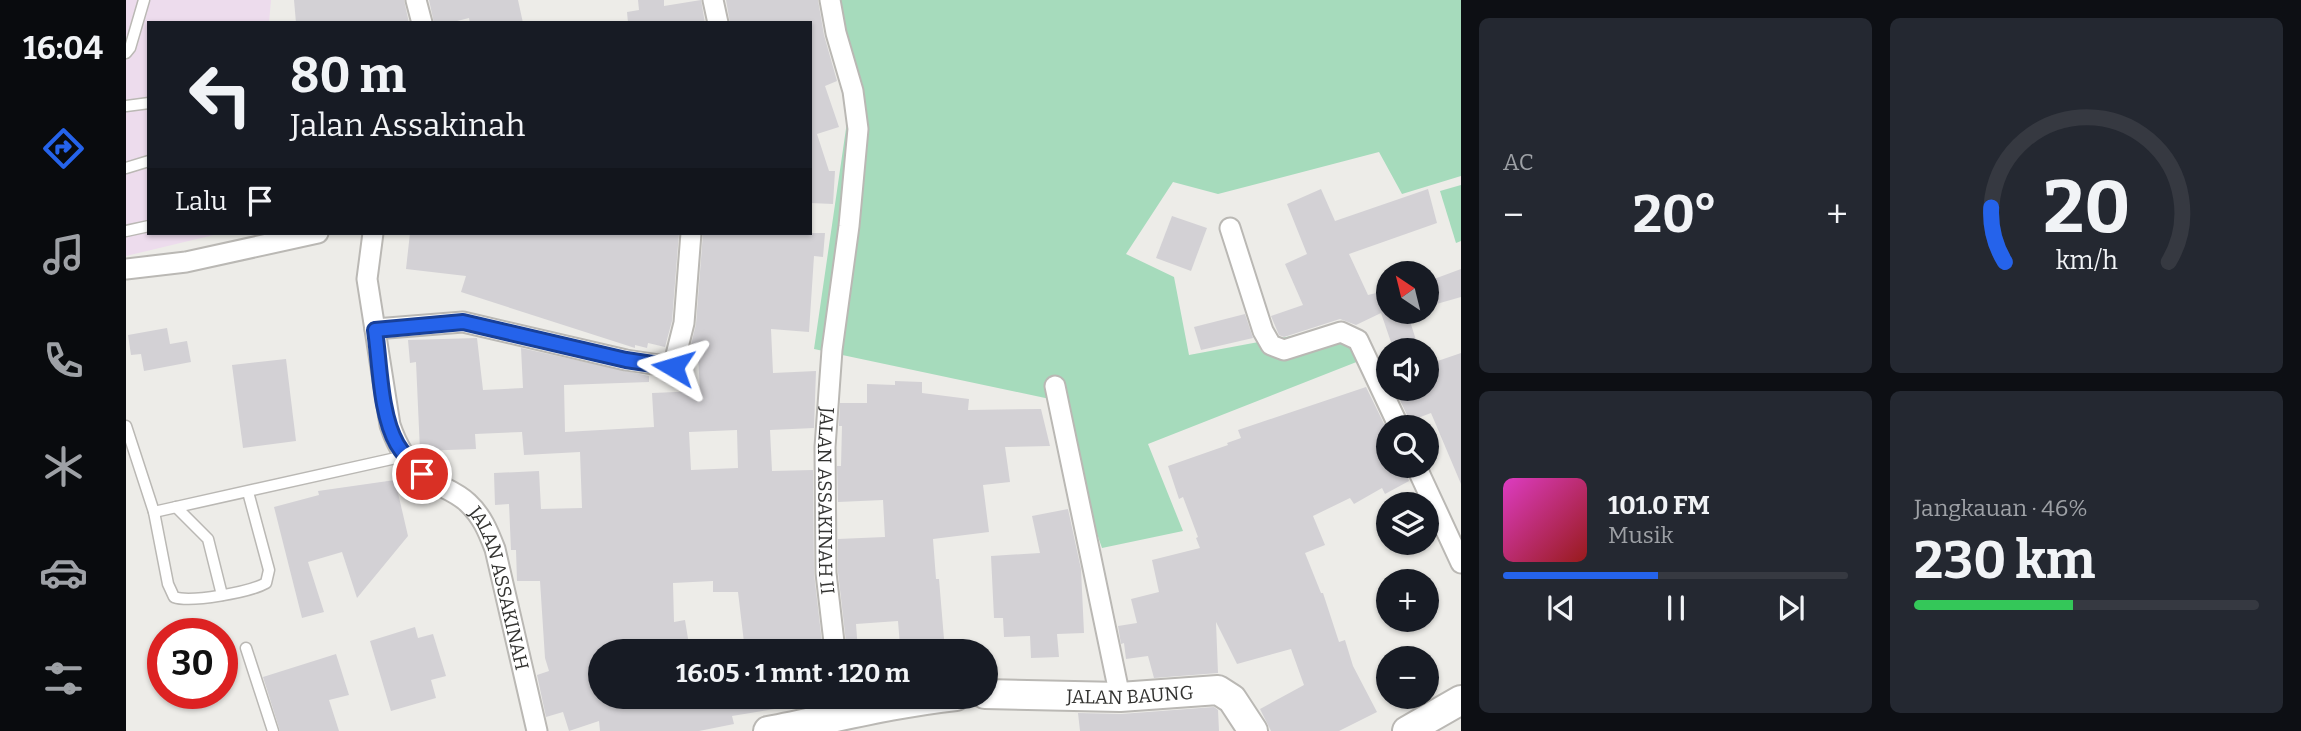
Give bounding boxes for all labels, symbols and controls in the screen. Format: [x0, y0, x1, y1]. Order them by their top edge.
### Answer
text: 16:04 [23, 29, 103, 67]
text: 80 m [290, 46, 406, 105]
icon: left [175, 49, 266, 140]
text: Jalan Assakinah [290, 106, 525, 144]
icon: directions [39, 124, 88, 173]
text: AC [1503, 148, 1534, 176]
text: 20 [2043, 164, 2130, 251]
icon: arrive [241, 182, 279, 220]
text: 20° [1633, 183, 1717, 246]
text: Lalu [175, 186, 227, 217]
text: − [1503, 192, 1524, 238]
text: + [1826, 192, 1848, 238]
icon: music [39, 230, 88, 279]
text: km/h [2056, 245, 2118, 275]
north arrow [1376, 261, 1438, 324]
map controls [1376, 261, 1439, 709]
position arrow [636, 330, 710, 404]
icon: phone [39, 336, 88, 385]
button: sound [1376, 338, 1439, 401]
street label: JALAN ASSAKINAH II [813, 405, 839, 596]
button: search [1376, 415, 1439, 478]
icon: climate [39, 442, 88, 491]
pin [392, 444, 452, 504]
icon: arrive [403, 455, 441, 493]
text: 101.0 FM [1608, 490, 1710, 521]
button: layers [1376, 492, 1439, 555]
text: Jangkauan · 46% [1914, 494, 2088, 522]
street label: JALAN ASSAKINAH [464, 501, 534, 672]
text: Musik [1608, 521, 1674, 549]
text: 230 km [1914, 529, 2095, 592]
icon: car [39, 548, 88, 597]
button: + [1376, 569, 1439, 632]
icon: previous [1542, 589, 1580, 627]
icon: pause [1657, 589, 1695, 627]
icon: next [1772, 589, 1810, 627]
speed limit sign: 30 [147, 618, 238, 709]
button: − [1376, 646, 1439, 709]
icon: filters [39, 654, 88, 703]
text: 16:05 · 1 mnt · 120 m [676, 658, 910, 689]
street label: JALAN BAUNG [1065, 681, 1194, 709]

